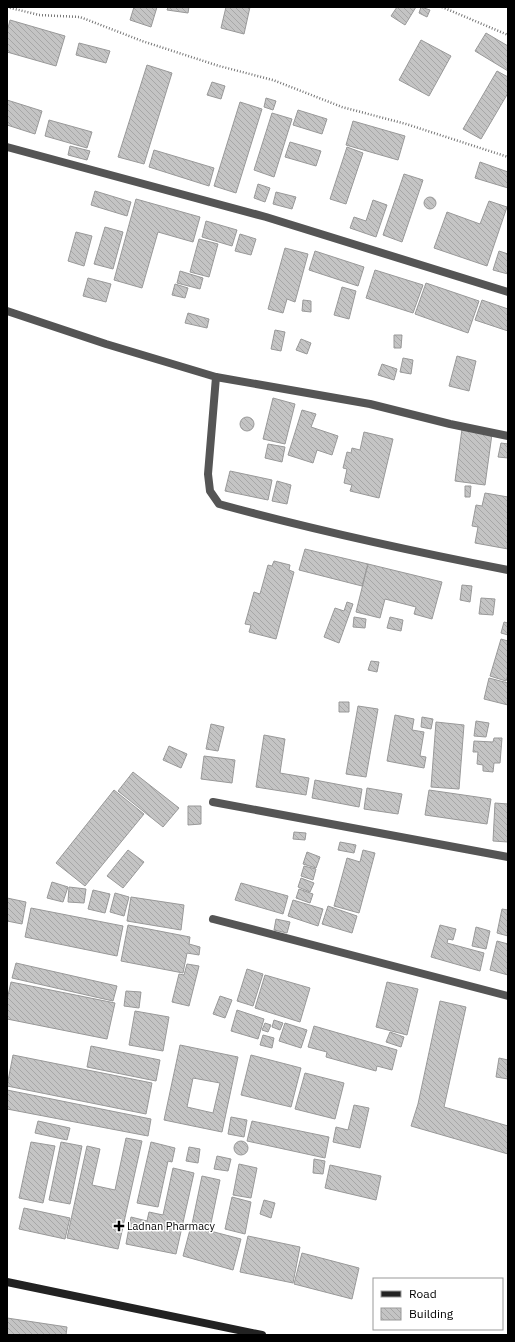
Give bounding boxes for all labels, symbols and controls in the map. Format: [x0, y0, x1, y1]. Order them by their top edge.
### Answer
place label: Ladnan Pharmacy [127, 1219, 216, 1233]
marker: Ladnan Pharmacy [114, 1221, 124, 1231]
legend [373, 1278, 503, 1330]
text: Road [409, 1286, 437, 1301]
text: Building [409, 1306, 454, 1321]

